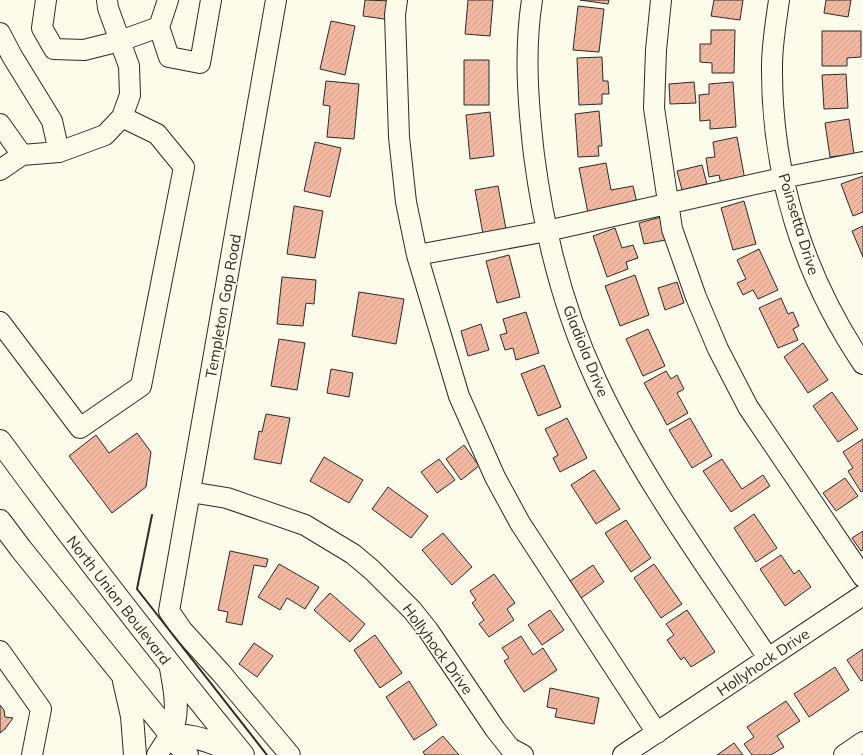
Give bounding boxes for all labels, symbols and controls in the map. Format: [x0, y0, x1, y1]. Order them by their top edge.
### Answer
street label: Poinsetta Drive [775, 171, 823, 277]
street label: Templeton Gap Road [201, 232, 245, 380]
street label: Gladiola Drive [559, 302, 613, 400]
street label: North Union Boulevard [63, 532, 175, 668]
street label: Hollyhock Drive [399, 600, 477, 698]
street label: Hollyhock Drive [713, 624, 813, 700]

